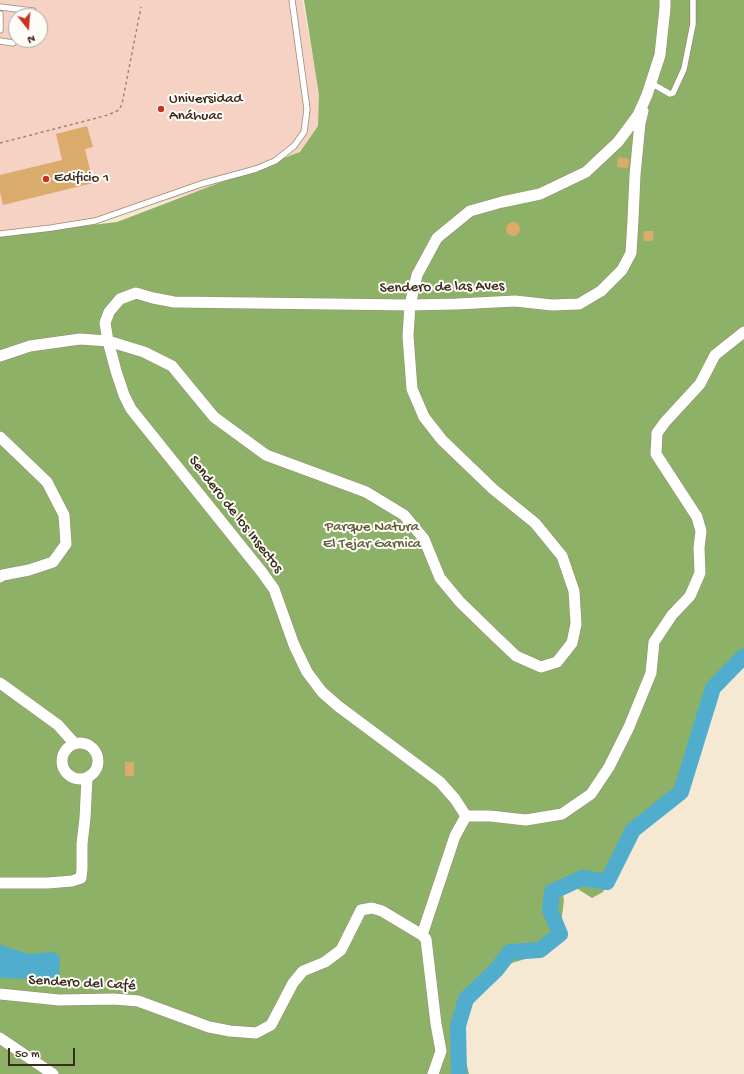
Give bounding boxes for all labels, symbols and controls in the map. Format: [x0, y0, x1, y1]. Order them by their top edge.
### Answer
north arrow [8, 8, 48, 48]
text: N [26, 32, 36, 45]
place label: Universidad Anáhuac [169, 91, 242, 126]
marker: Universidad Anáhuac [156, 104, 166, 114]
place label: Edificio 1 [54, 170, 109, 188]
marker: Edificio 1 [41, 174, 51, 184]
street label: Sendero de las Aves [380, 278, 504, 298]
street label: Sendero de los Insectos [184, 453, 286, 577]
park label: Parque Natura El Tejar Garnica [323, 519, 421, 554]
street label: Sendero del Café [28, 972, 136, 996]
scale bar [10, 1040, 77, 1066]
text: 50 m [15, 1048, 40, 1062]

